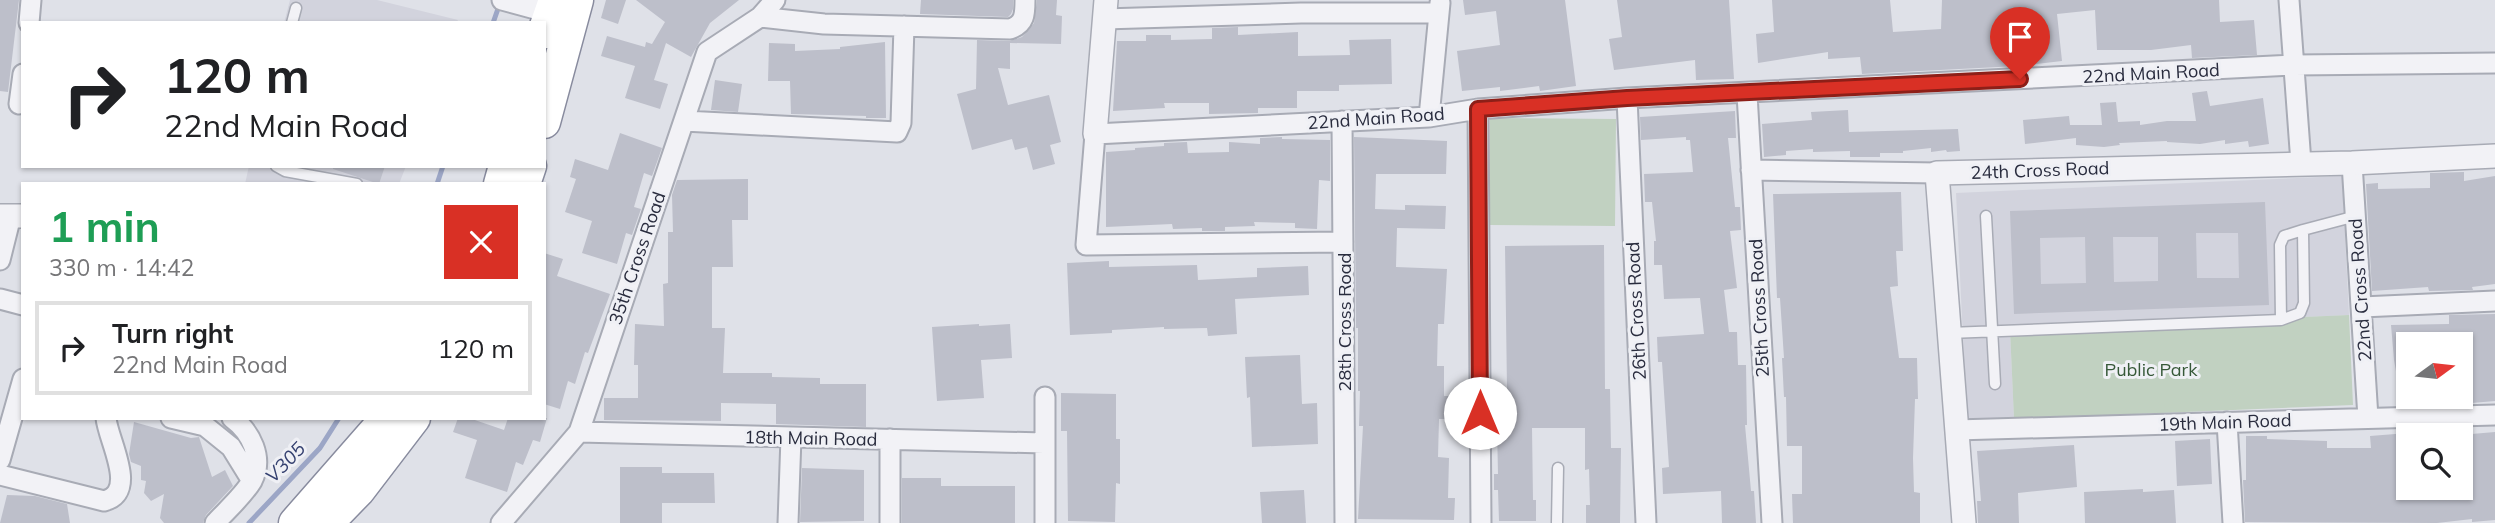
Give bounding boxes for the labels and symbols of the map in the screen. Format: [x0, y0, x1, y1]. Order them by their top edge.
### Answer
pin [1990, 7, 2050, 79]
street label: 22nd Main Road [2082, 58, 2220, 88]
street label: 22nd Main Road [1307, 102, 1445, 134]
street label: 24th Cross Road [1970, 156, 2110, 184]
street label: 35th Cross Road [604, 189, 670, 327]
street label: 22nd Cross Road [2344, 218, 2376, 362]
street label: 25th Cross Road [1744, 238, 1774, 378]
street label: 26th Cross Road [1621, 241, 1651, 381]
street label: 28th Cross Road [1333, 253, 1356, 391]
north arrow [2396, 332, 2473, 410]
park label: Public Park [2105, 358, 2198, 381]
position arrow [1443, 376, 1517, 450]
street label: 19th Main Road [2158, 408, 2292, 436]
street label: 18th Main Road [744, 425, 878, 451]
water label: V305 [260, 436, 311, 487]

